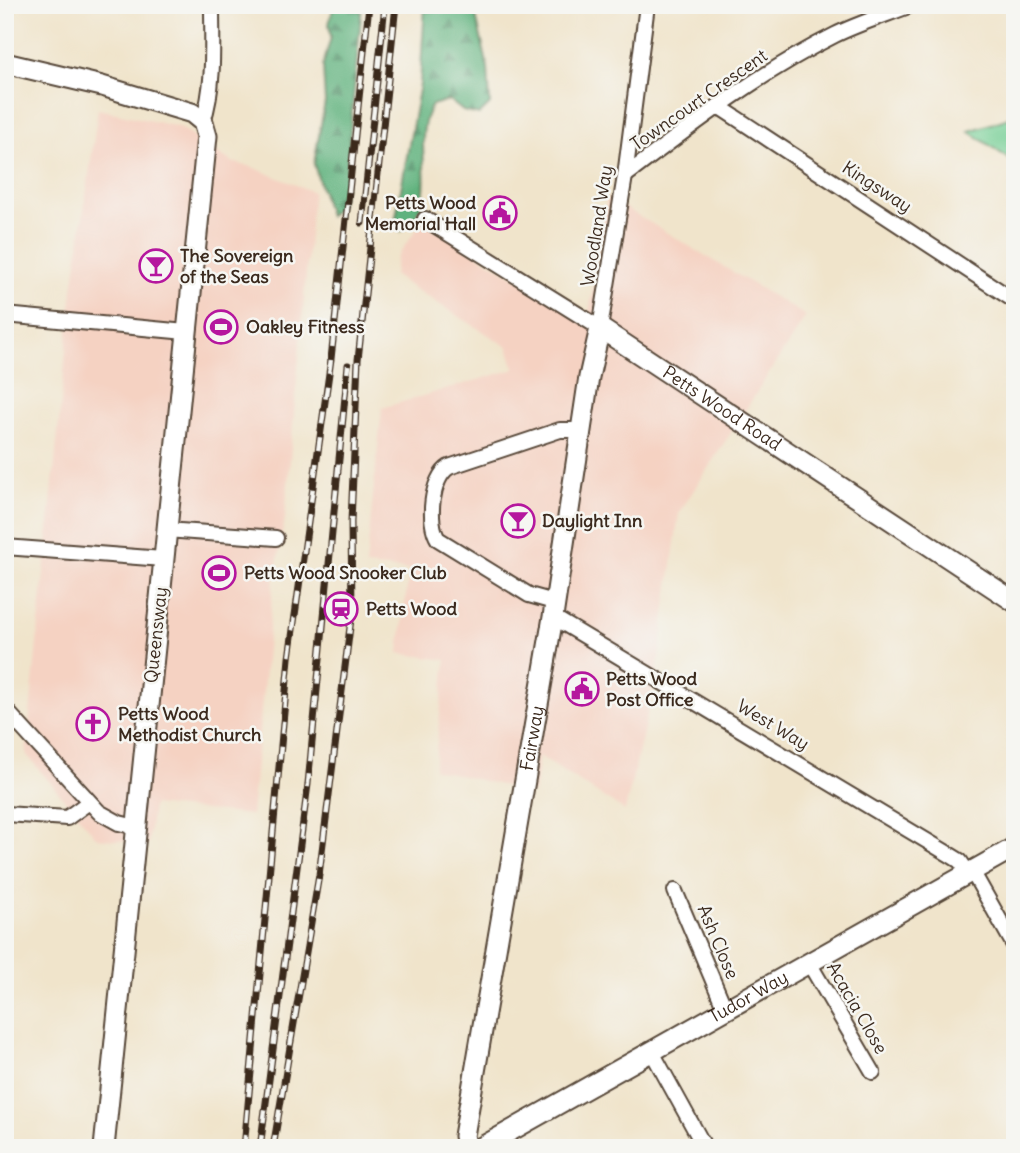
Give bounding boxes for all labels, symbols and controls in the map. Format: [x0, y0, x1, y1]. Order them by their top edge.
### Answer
street label: Towncourt Crescent [626, 44, 771, 155]
street label: Kingsway [838, 156, 916, 218]
street label: Woodland Way [576, 164, 617, 288]
place label: Petts Wood Memorial Hall [365, 191, 476, 235]
public building icon: Petts Wood Memorial Hall [481, 194, 519, 232]
place label: The Sovereign of the Seas [180, 244, 294, 288]
bar icon: The Sovereign of the Seas [137, 247, 175, 285]
sports icon: Oakley Fitness [202, 308, 240, 346]
place label: Oakley Fitness [246, 315, 364, 338]
street label: Petts Wood Road [658, 361, 786, 456]
bar icon: Daylight Inn [499, 502, 537, 540]
place label: Daylight Inn [542, 509, 643, 532]
sports icon: Petts Wood Snooker Club [200, 554, 238, 592]
place label: Petts Wood Snooker Club [244, 561, 447, 584]
street label: Queensway [139, 586, 172, 684]
station icon: Petts Wood [322, 590, 360, 628]
place label: Petts Wood [366, 597, 457, 620]
place label: Petts Wood Post Office [606, 667, 697, 711]
public building icon: Petts Wood Post Office [563, 670, 601, 708]
street label: West Way [733, 694, 814, 755]
place label: Petts Wood Methodist Church [118, 702, 262, 746]
street label: Fairway [515, 704, 549, 772]
church icon: Petts Wood Methodist Church [74, 705, 112, 743]
street label: Ash Close [693, 901, 744, 982]
street label: Acacia Close [822, 958, 893, 1058]
street label: Tudor Way [705, 965, 792, 1028]

